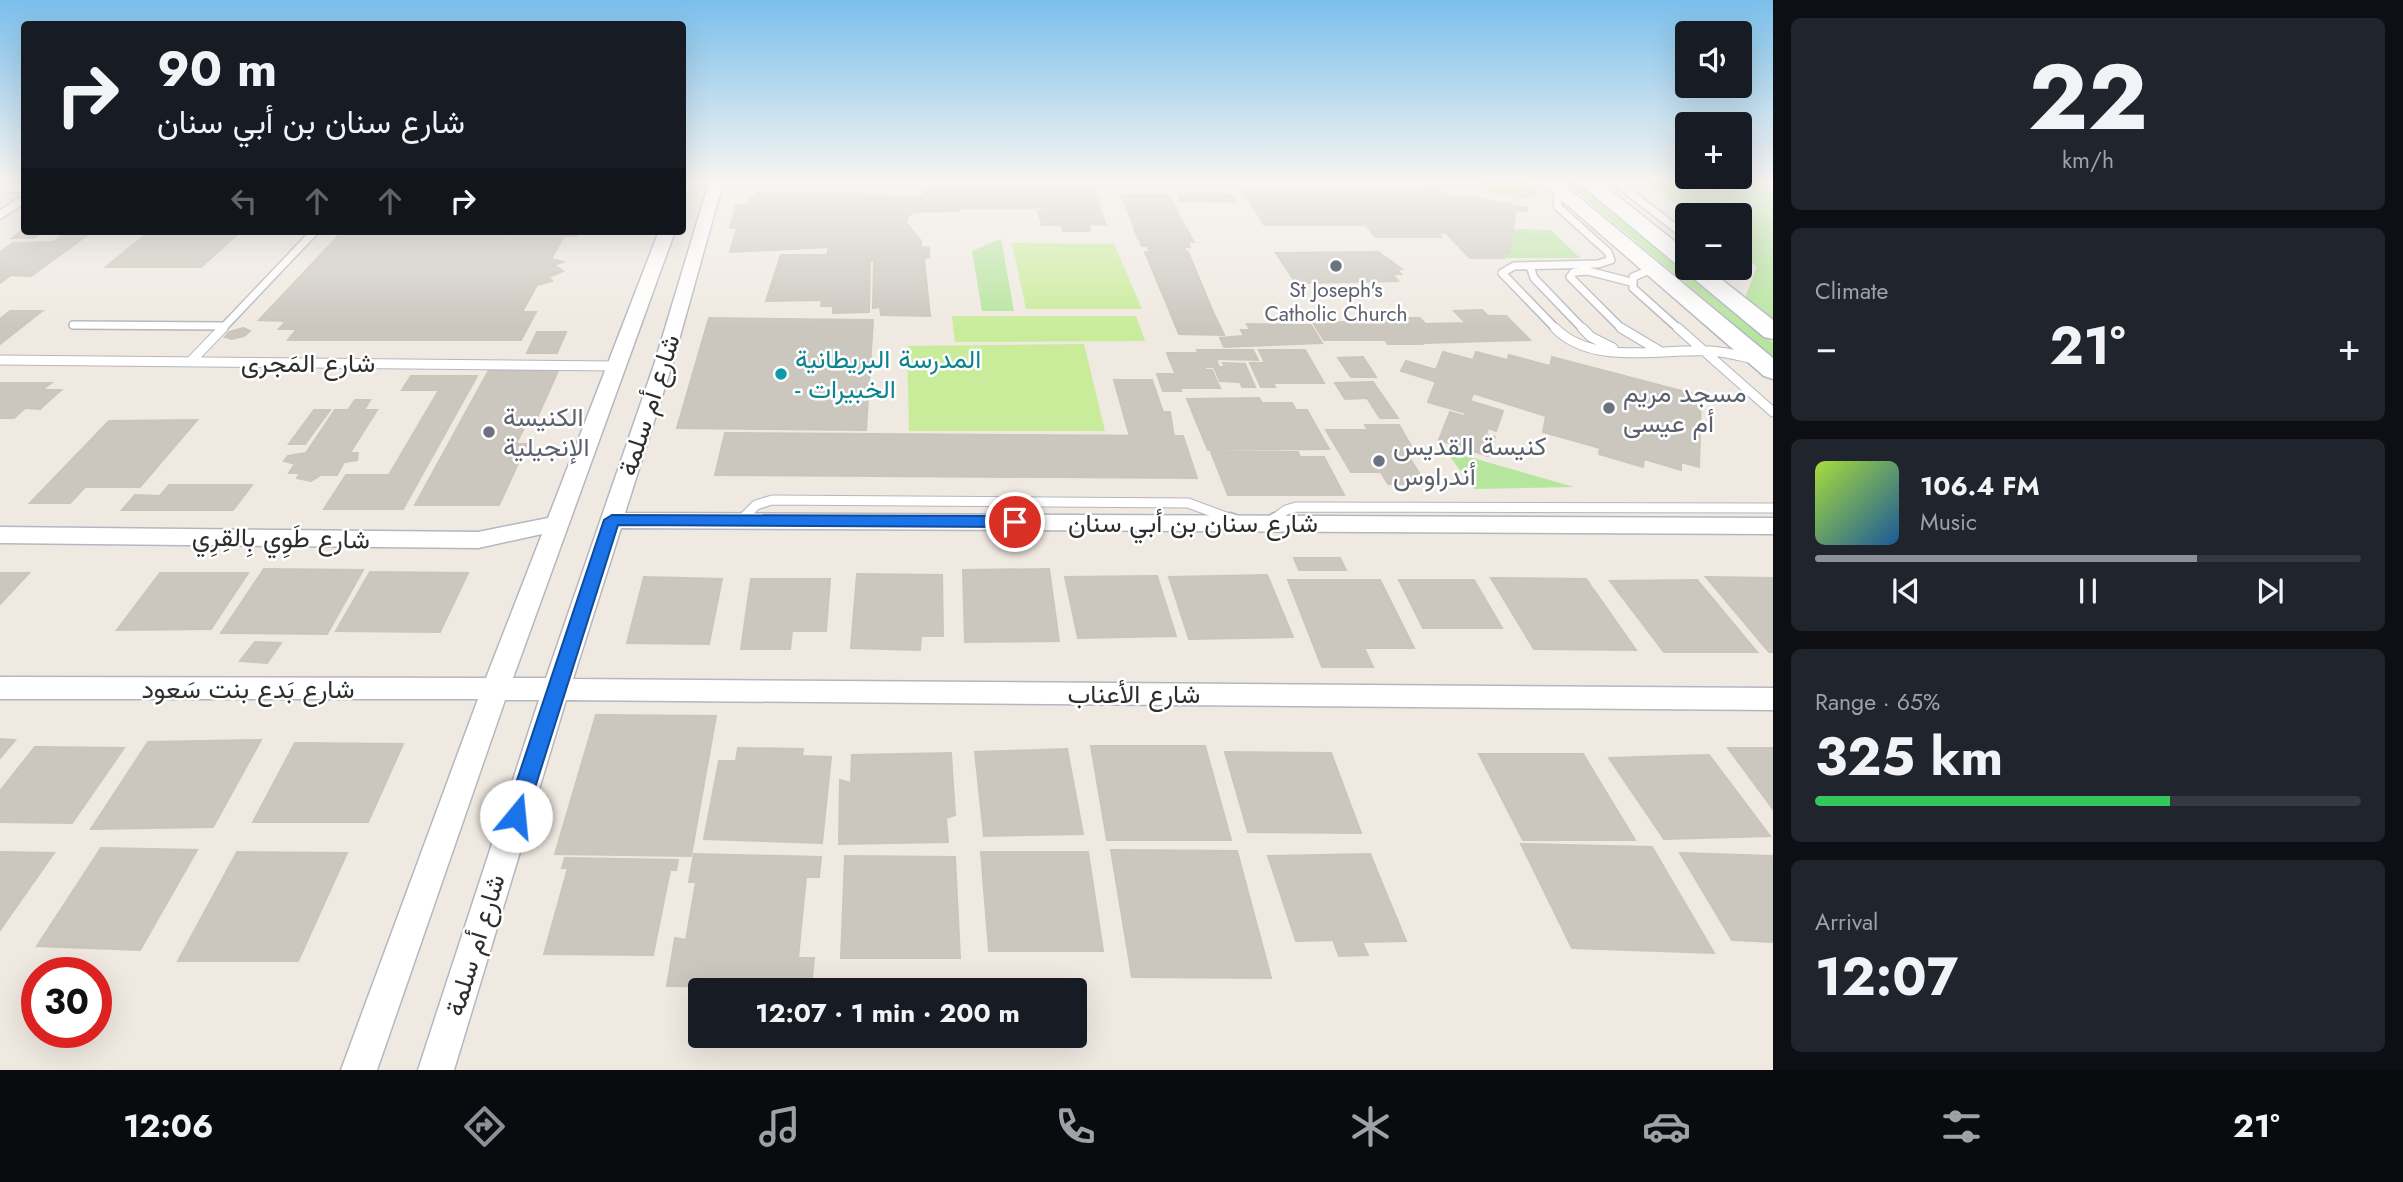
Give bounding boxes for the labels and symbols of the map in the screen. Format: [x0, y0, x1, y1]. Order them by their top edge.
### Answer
marker: St Joseph's Catholic Church [1328, 258, 1344, 274]
place label: St Joseph's Catholic Church [1264, 275, 1408, 329]
street label: شارع أم سلمة [608, 329, 690, 481]
place label: المدرسة البريطانية - الخبيرات [795, 340, 981, 408]
street label: شارع المَجرى [241, 344, 375, 382]
marker: المدرسة البريطانية - الخبيرات [773, 366, 789, 382]
place label: مسجد مريم أم عيسى [1623, 374, 1747, 442]
place label: الكنيسة الإنجيلية [503, 398, 590, 466]
marker: مسجد مريم أم عيسى [1601, 400, 1617, 416]
marker: الكنيسة الإنجيلية [481, 424, 497, 440]
place label: كنيسة القديس أندراوس [1393, 427, 1547, 495]
marker: كنيسة القديس أندراوس [1371, 453, 1387, 469]
pin [985, 492, 1045, 552]
street label: شارع سنان بن أبي سنان [1068, 504, 1318, 544]
street label: شارع طَوِي بِالقِرِي [192, 517, 370, 561]
street label: شارع بَدع بنت سَعود [141, 670, 355, 708]
street label: شارع الأعناب [1068, 675, 1200, 713]
position arrow [479, 779, 553, 853]
street label: شارع أم سلمة [435, 869, 515, 1021]
speed limit sign: 30 [21, 957, 112, 1048]

